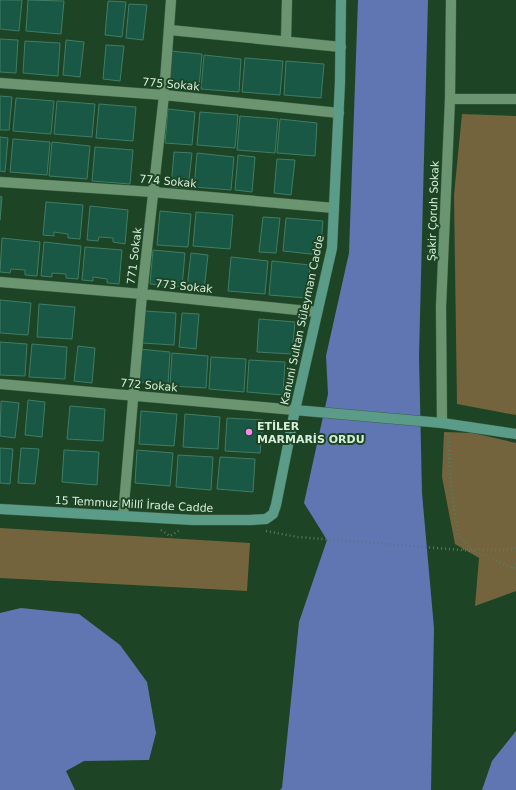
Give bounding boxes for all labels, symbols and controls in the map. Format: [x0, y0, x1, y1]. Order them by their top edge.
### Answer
street label: 775 Sokak [142, 76, 201, 94]
street label: Şakir Çoruh Sokak [425, 160, 442, 261]
street label: 774 Sokak [139, 173, 198, 191]
street label: 771 Sokak [125, 226, 145, 285]
street label: Kanuni Sultan Süleyman Cadde [278, 234, 327, 406]
street label: 773 Sokak [155, 277, 214, 296]
street label: 772 Sokak [120, 377, 179, 395]
place label: ETİLER MARMARİS ORDU [257, 419, 365, 446]
marker: ETİLER MARMARİS ORDU [244, 427, 254, 437]
street label: 15 Temmuz Millî İrade Cadde [54, 494, 214, 515]

